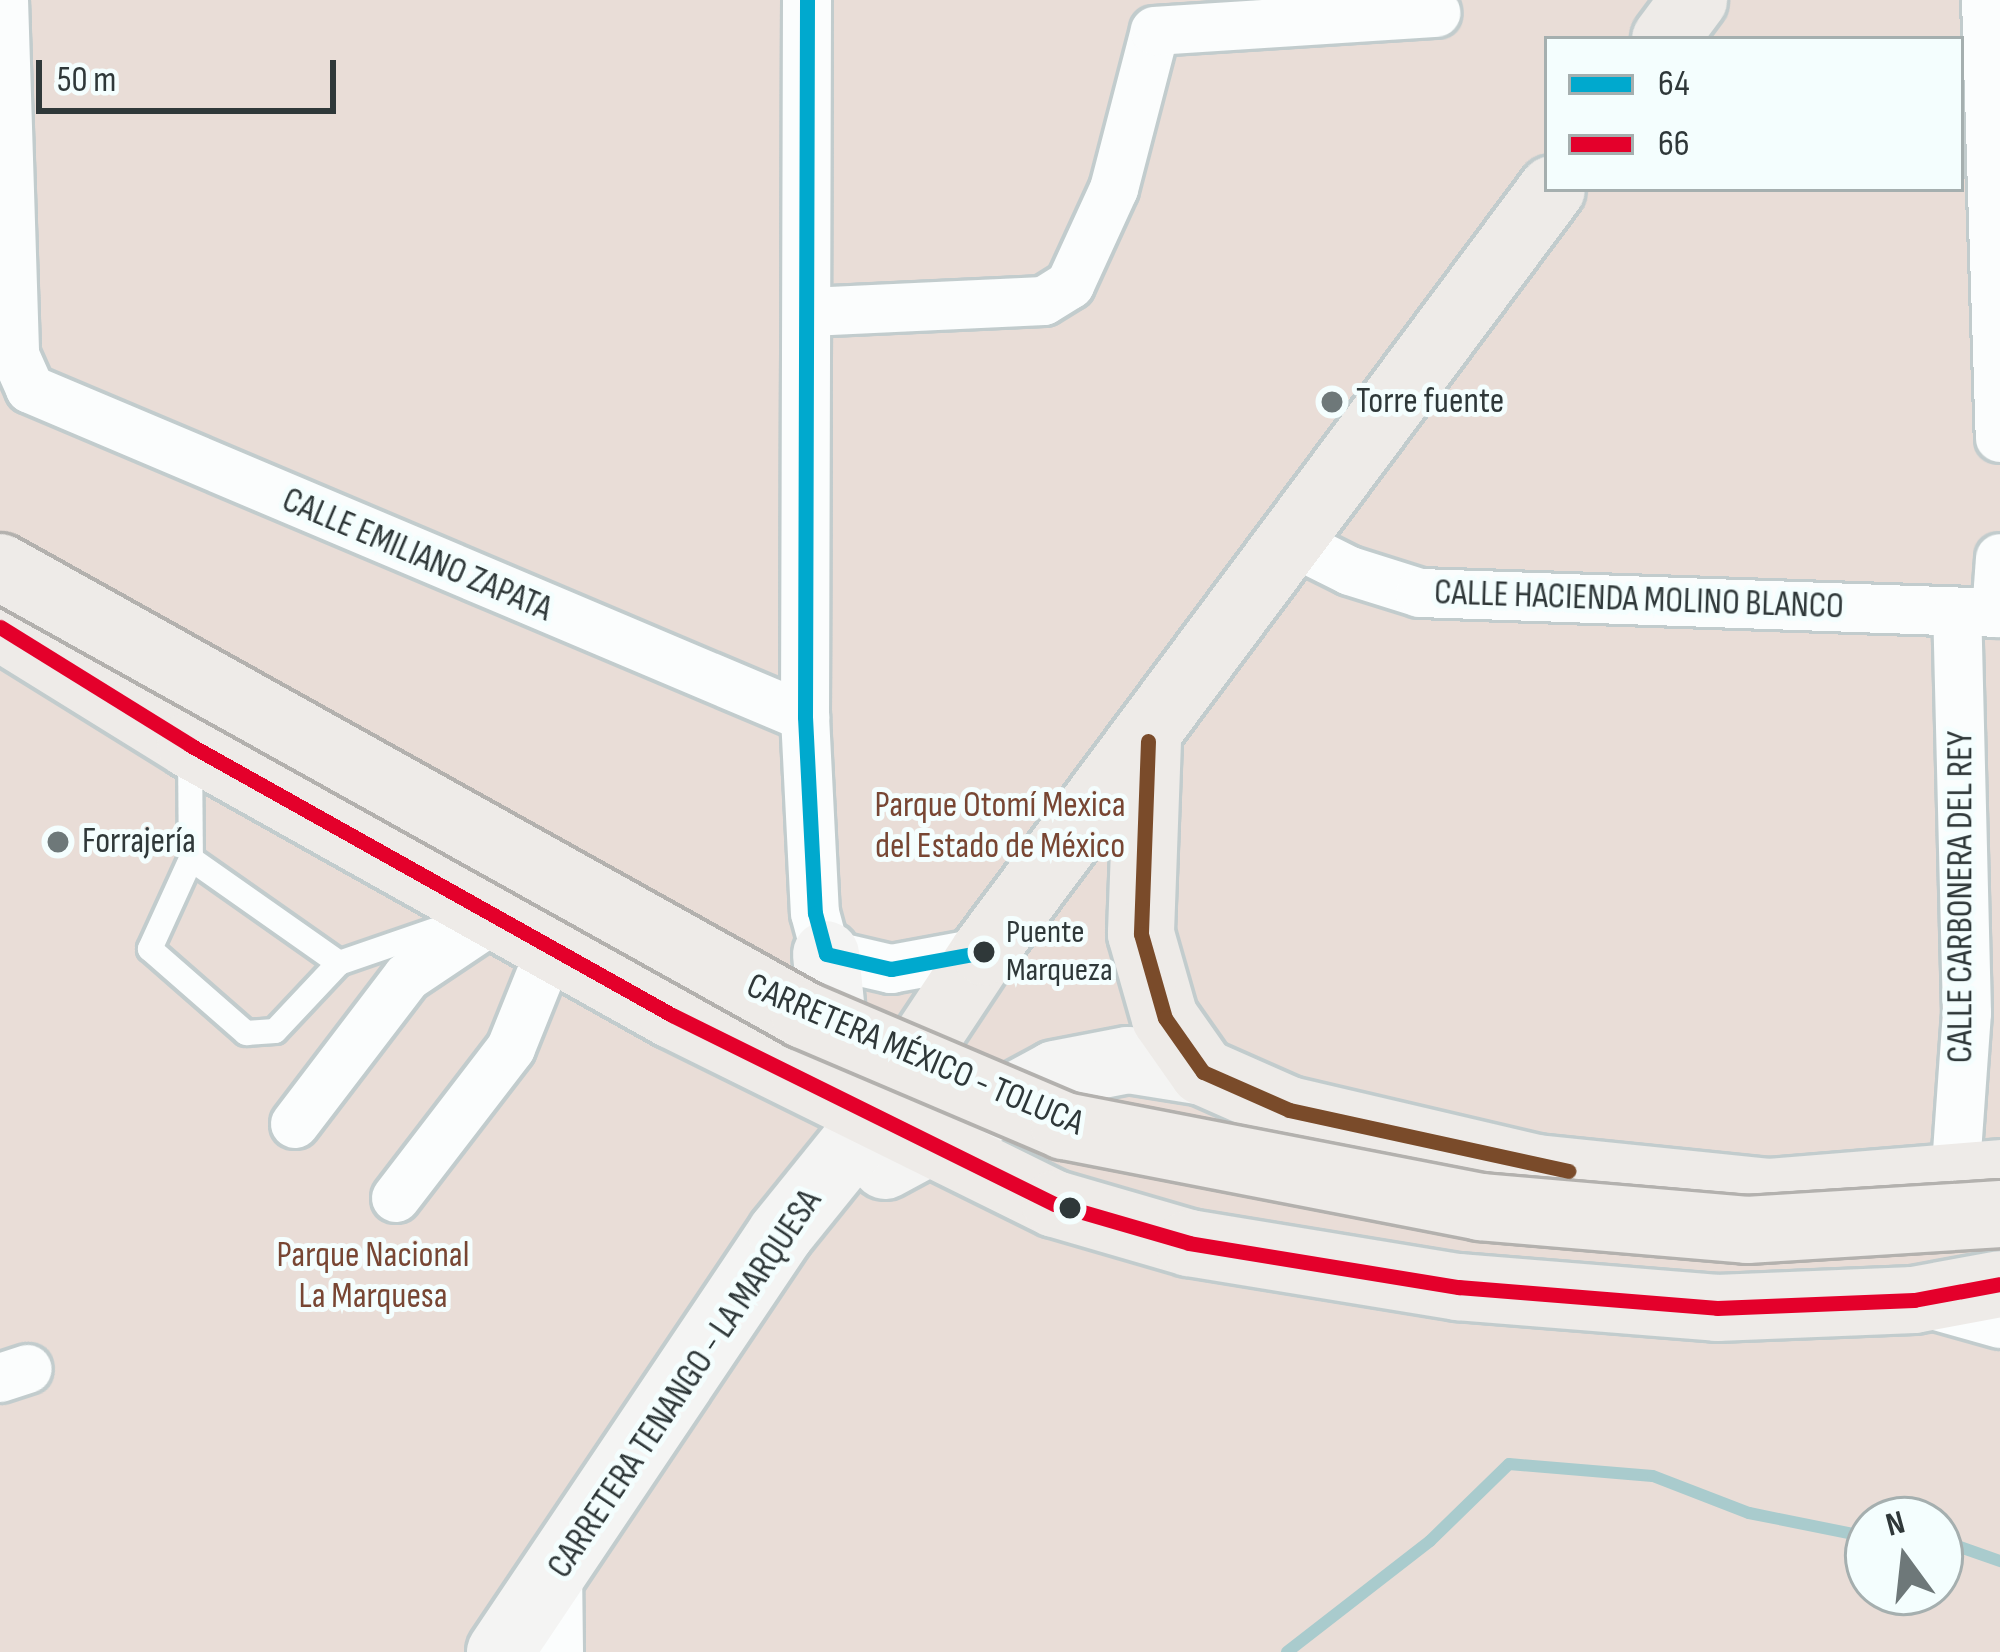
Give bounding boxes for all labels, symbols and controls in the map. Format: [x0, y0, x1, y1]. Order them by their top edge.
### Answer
scale bar [42, 36, 342, 110]
legend [1544, 36, 1964, 192]
text: 50 m [57, 59, 116, 102]
text: 64 [1658, 63, 1689, 106]
text: 66 [1658, 123, 1690, 166]
place label: Torre fuente [1356, 380, 1504, 424]
marker: Torre fuente [1319, 389, 1345, 415]
street label: CALLE EMILIANO ZAPATA [276, 479, 558, 631]
street label: CALLE HACIENDA MOLINO BLANCO [1433, 571, 1845, 629]
street label: CALLE CARBONERA DEL REY [1939, 731, 1983, 1063]
park label: Parque Otomí Mexica del Estado de México [874, 783, 1126, 868]
place label: Forrajería [82, 820, 196, 864]
marker: Forrajería [45, 829, 71, 855]
place label: Puente Marqueza [1006, 913, 1113, 991]
marker: Puente Marqueza [973, 941, 995, 963]
street label: CARRETERA MÉXICO - TOLUCA [740, 964, 1090, 1146]
street label: CARRETERA TENANGO - LA MARQUESA [539, 1182, 831, 1586]
unlabelled marker [1059, 1197, 1081, 1219]
park label: Parque Nacional La Marquesa [277, 1233, 469, 1318]
north arrow [1844, 1496, 1964, 1616]
text: N [1882, 1503, 1909, 1546]

